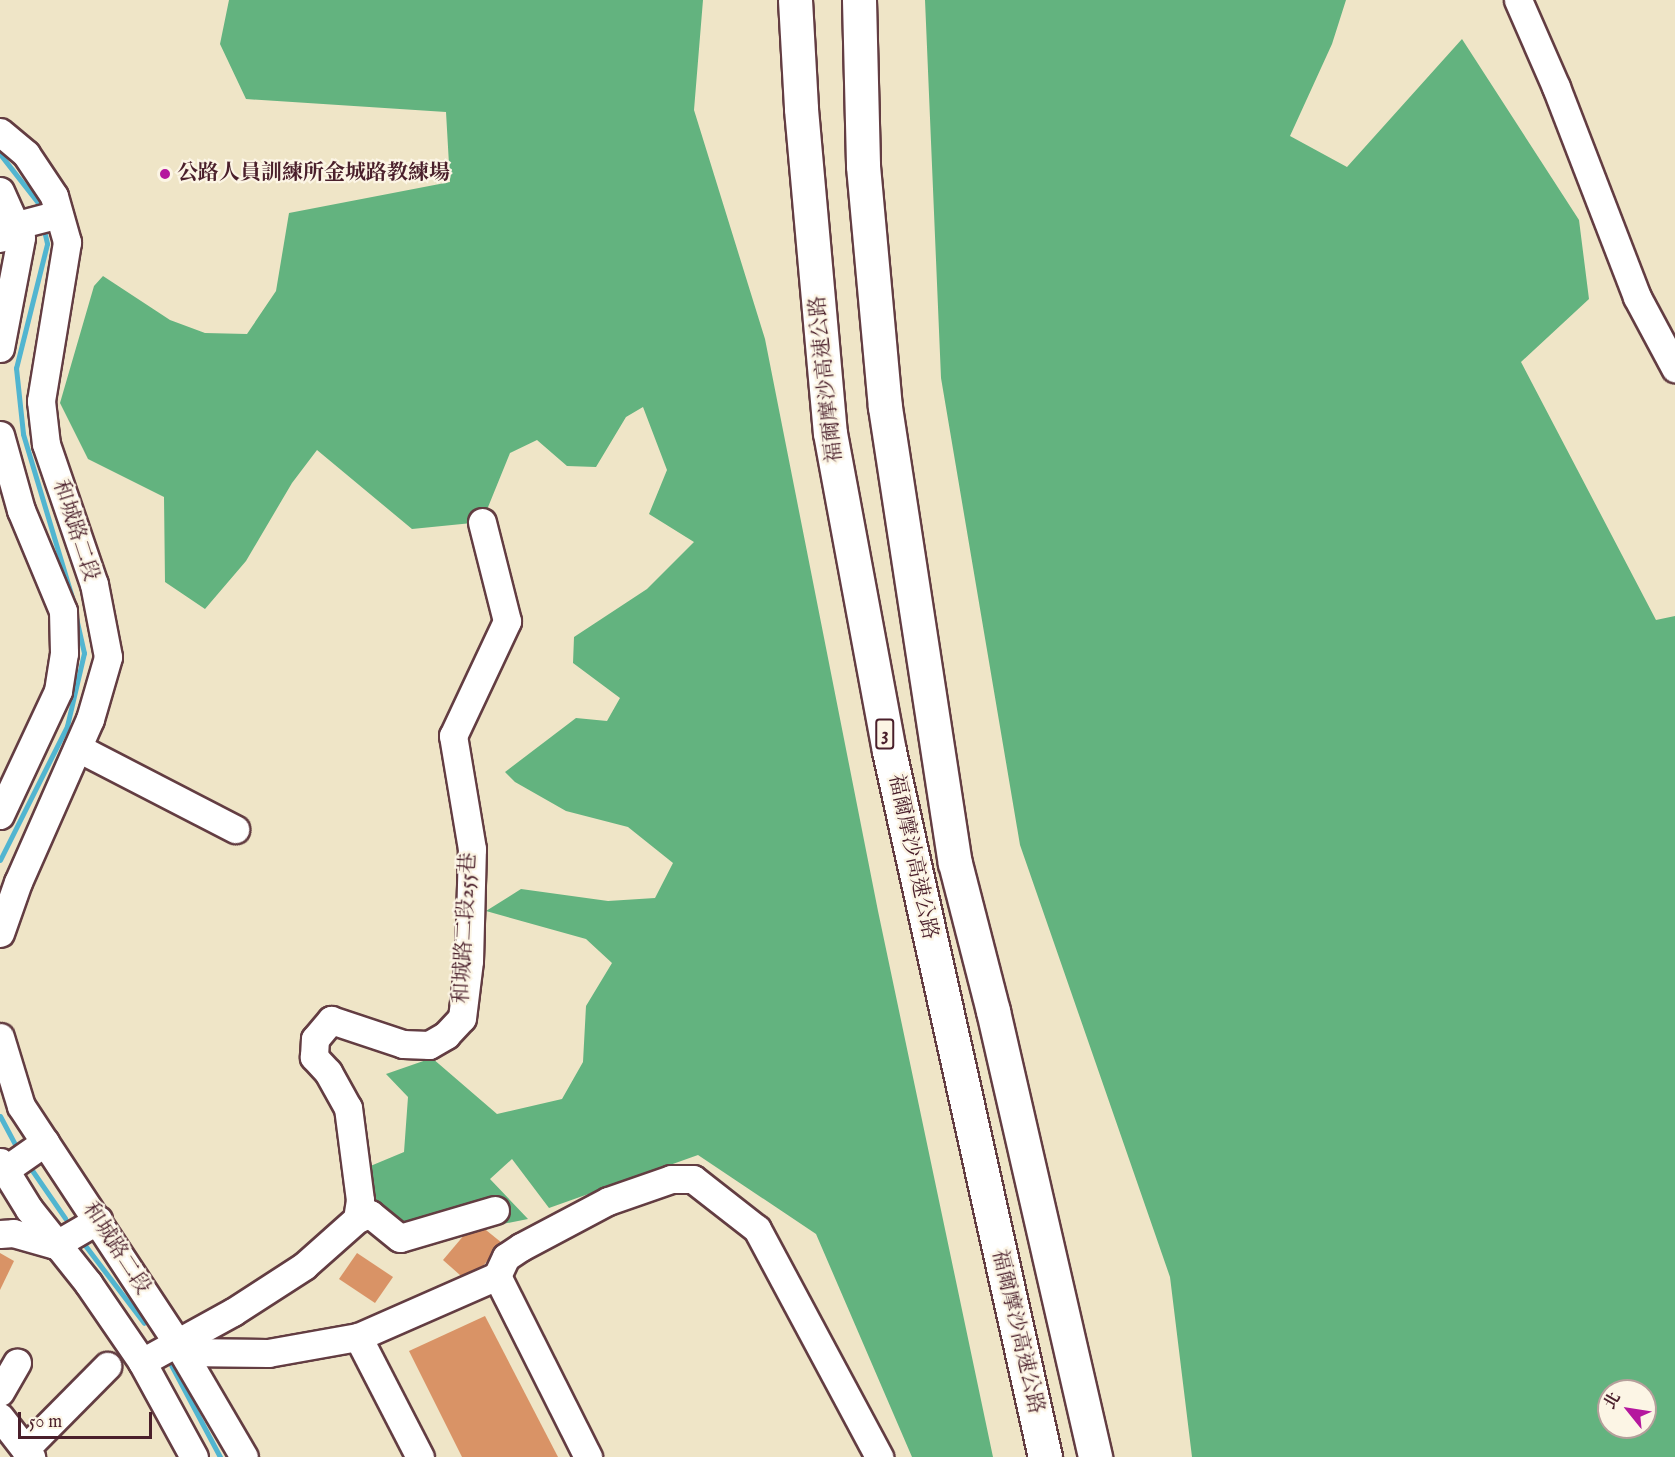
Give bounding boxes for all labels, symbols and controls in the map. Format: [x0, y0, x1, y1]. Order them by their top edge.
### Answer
place label: 公路人員訓練所金城路教練場 [177, 161, 450, 187]
marker: 公路人員訓練所金城路教練場 [158, 167, 172, 181]
street label: 福爾摩沙高速公路 [806, 294, 848, 464]
street label: 和城路二段 [47, 477, 103, 585]
road number: 3 [874, 717, 896, 751]
street label: 福爾摩沙高速公路 [882, 772, 942, 942]
street label: 和城路二段255巷 [449, 852, 483, 1004]
street label: 和城路二段 [77, 1198, 155, 1300]
street label: 福爾摩沙高速公路 [986, 1247, 1048, 1417]
north arrow [1597, 1379, 1657, 1439]
text: 北 [1600, 1389, 1626, 1413]
scale bar [21, 1400, 154, 1438]
text: 50 m [29, 1411, 62, 1434]

